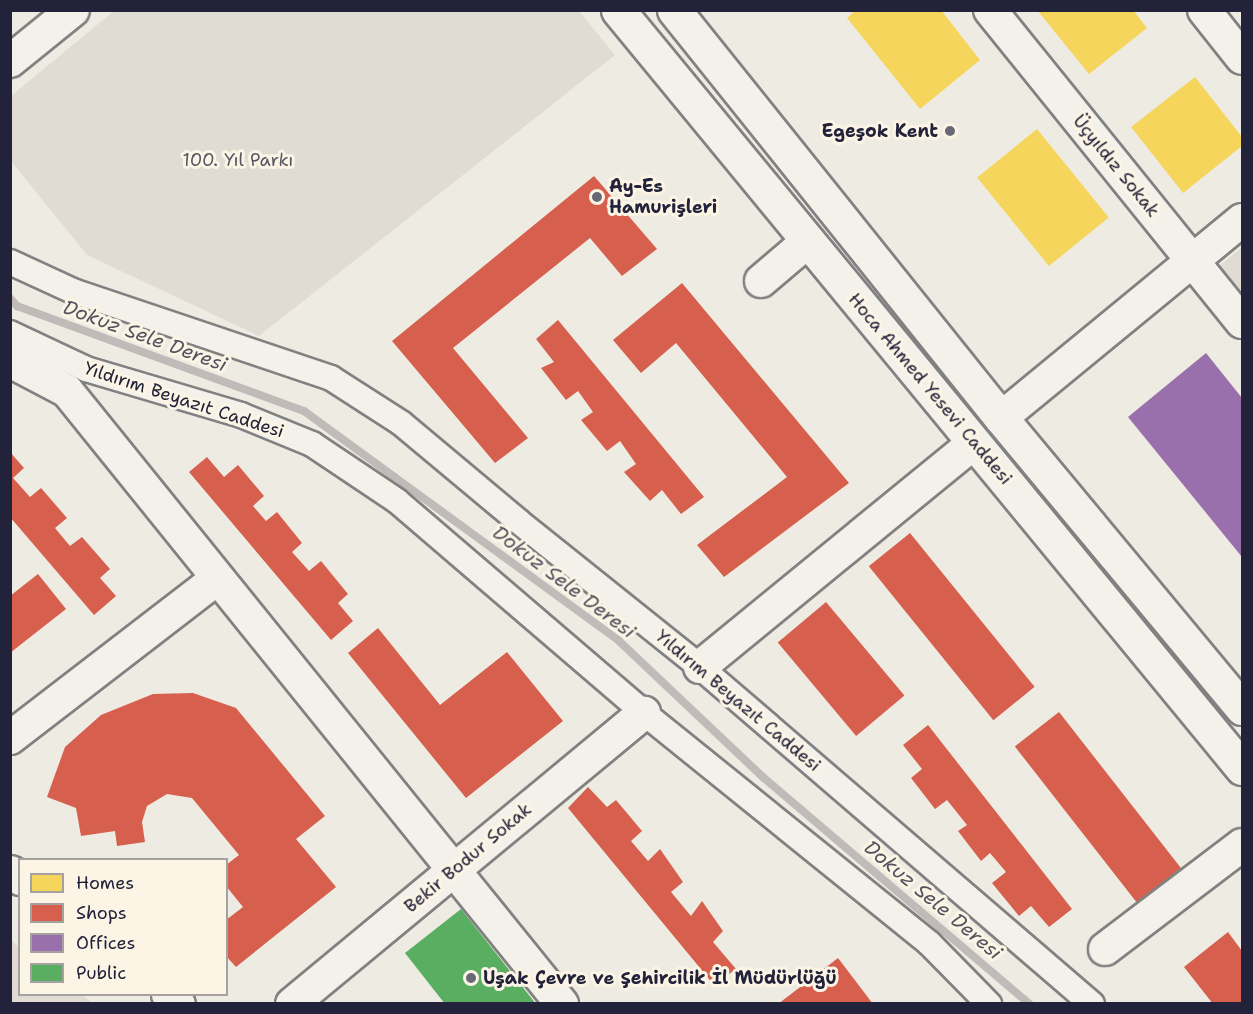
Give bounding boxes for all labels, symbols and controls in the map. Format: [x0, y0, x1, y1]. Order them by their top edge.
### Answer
street label: Üçyıldız Sokak [1068, 111, 1164, 221]
place label: Egeşok Kent [821, 120, 938, 142]
marker: Egeşok Kent [943, 124, 957, 138]
park label: 100. Yıl Parkı [183, 149, 293, 171]
place label: Ay-Es Hamurişleri [609, 176, 717, 219]
marker: Ay-Es Hamurişleri [590, 190, 604, 204]
street label: Hoca Ahmed Yesevi Caddesi [844, 289, 1016, 489]
water label: Dokuz Sele Deresi [60, 295, 230, 377]
street label: Yıldırım Beyazıt Caddesi [81, 357, 287, 443]
water label: Dokuz Sele Deresi [488, 520, 640, 644]
street label: Yıldırım Beyazıt Caddesi [651, 626, 825, 776]
street label: Bekir Bodur Sokak [400, 799, 536, 917]
water label: Dokuz Sele Deresi [859, 835, 1007, 965]
legend [18, 858, 228, 996]
text: Homes [76, 871, 134, 895]
text: Shops [76, 901, 127, 925]
text: Offices [76, 931, 135, 955]
text: Public [76, 961, 126, 985]
place label: Uşak Çevre ve Şehircilik İl Müdürlüğü [483, 967, 837, 989]
marker: Uşak Çevre ve Şehircilik İl Müdürlüğü [464, 971, 478, 985]

